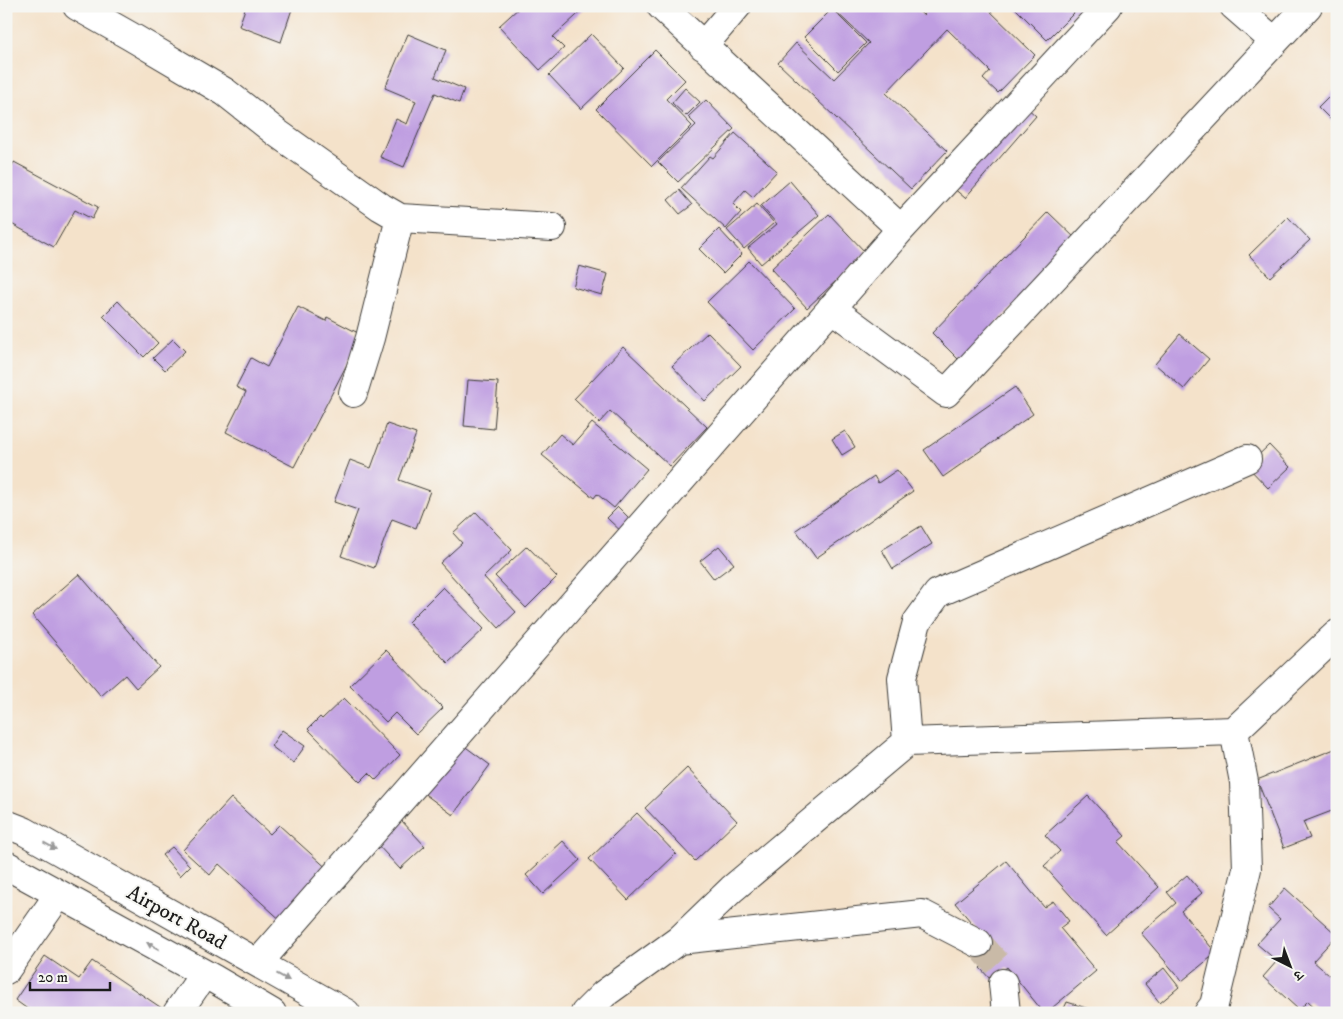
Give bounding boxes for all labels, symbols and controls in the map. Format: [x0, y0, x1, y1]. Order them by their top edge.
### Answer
one-way arrow [42, 842, 57, 850]
street label: Airport Road [122, 880, 231, 956]
one-way arrow [146, 942, 160, 950]
north arrow [1266, 942, 1316, 992]
scale bar [30, 959, 110, 991]
text: उ [1289, 965, 1307, 985]
text: 20 m [38, 968, 68, 987]
one-way arrow [276, 973, 290, 981]

